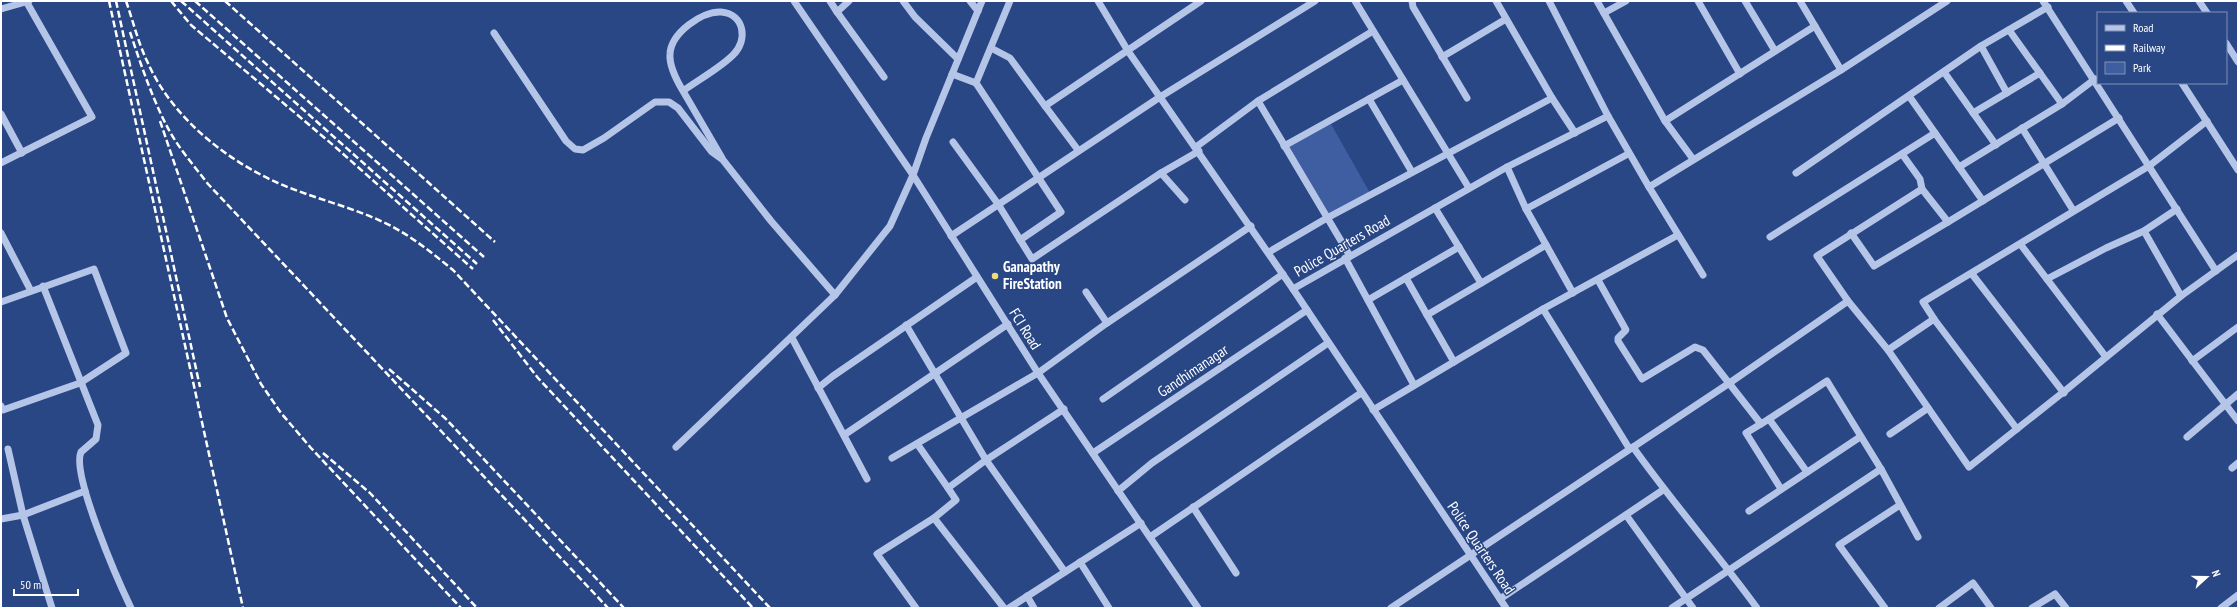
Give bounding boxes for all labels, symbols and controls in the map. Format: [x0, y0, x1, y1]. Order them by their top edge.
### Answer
legend [2097, 12, 2227, 84]
text: Road [2133, 20, 2153, 35]
text: Railway [2133, 40, 2166, 55]
text: Park [2133, 60, 2151, 75]
street label: Police Quarters Road [1290, 210, 1393, 281]
place label: Ganapathy FireStation [1003, 257, 1062, 293]
marker: Ganapathy FireStation [990, 271, 1000, 281]
street label: FCI Road [1005, 304, 1045, 353]
street label: Gandhimanagar [1154, 339, 1232, 401]
street label: Police Quarters Road [1444, 498, 1519, 598]
north arrow [2187, 557, 2227, 597]
text: N [2209, 568, 2224, 579]
scale bar [14, 571, 78, 597]
text: 50 m [20, 577, 41, 592]

